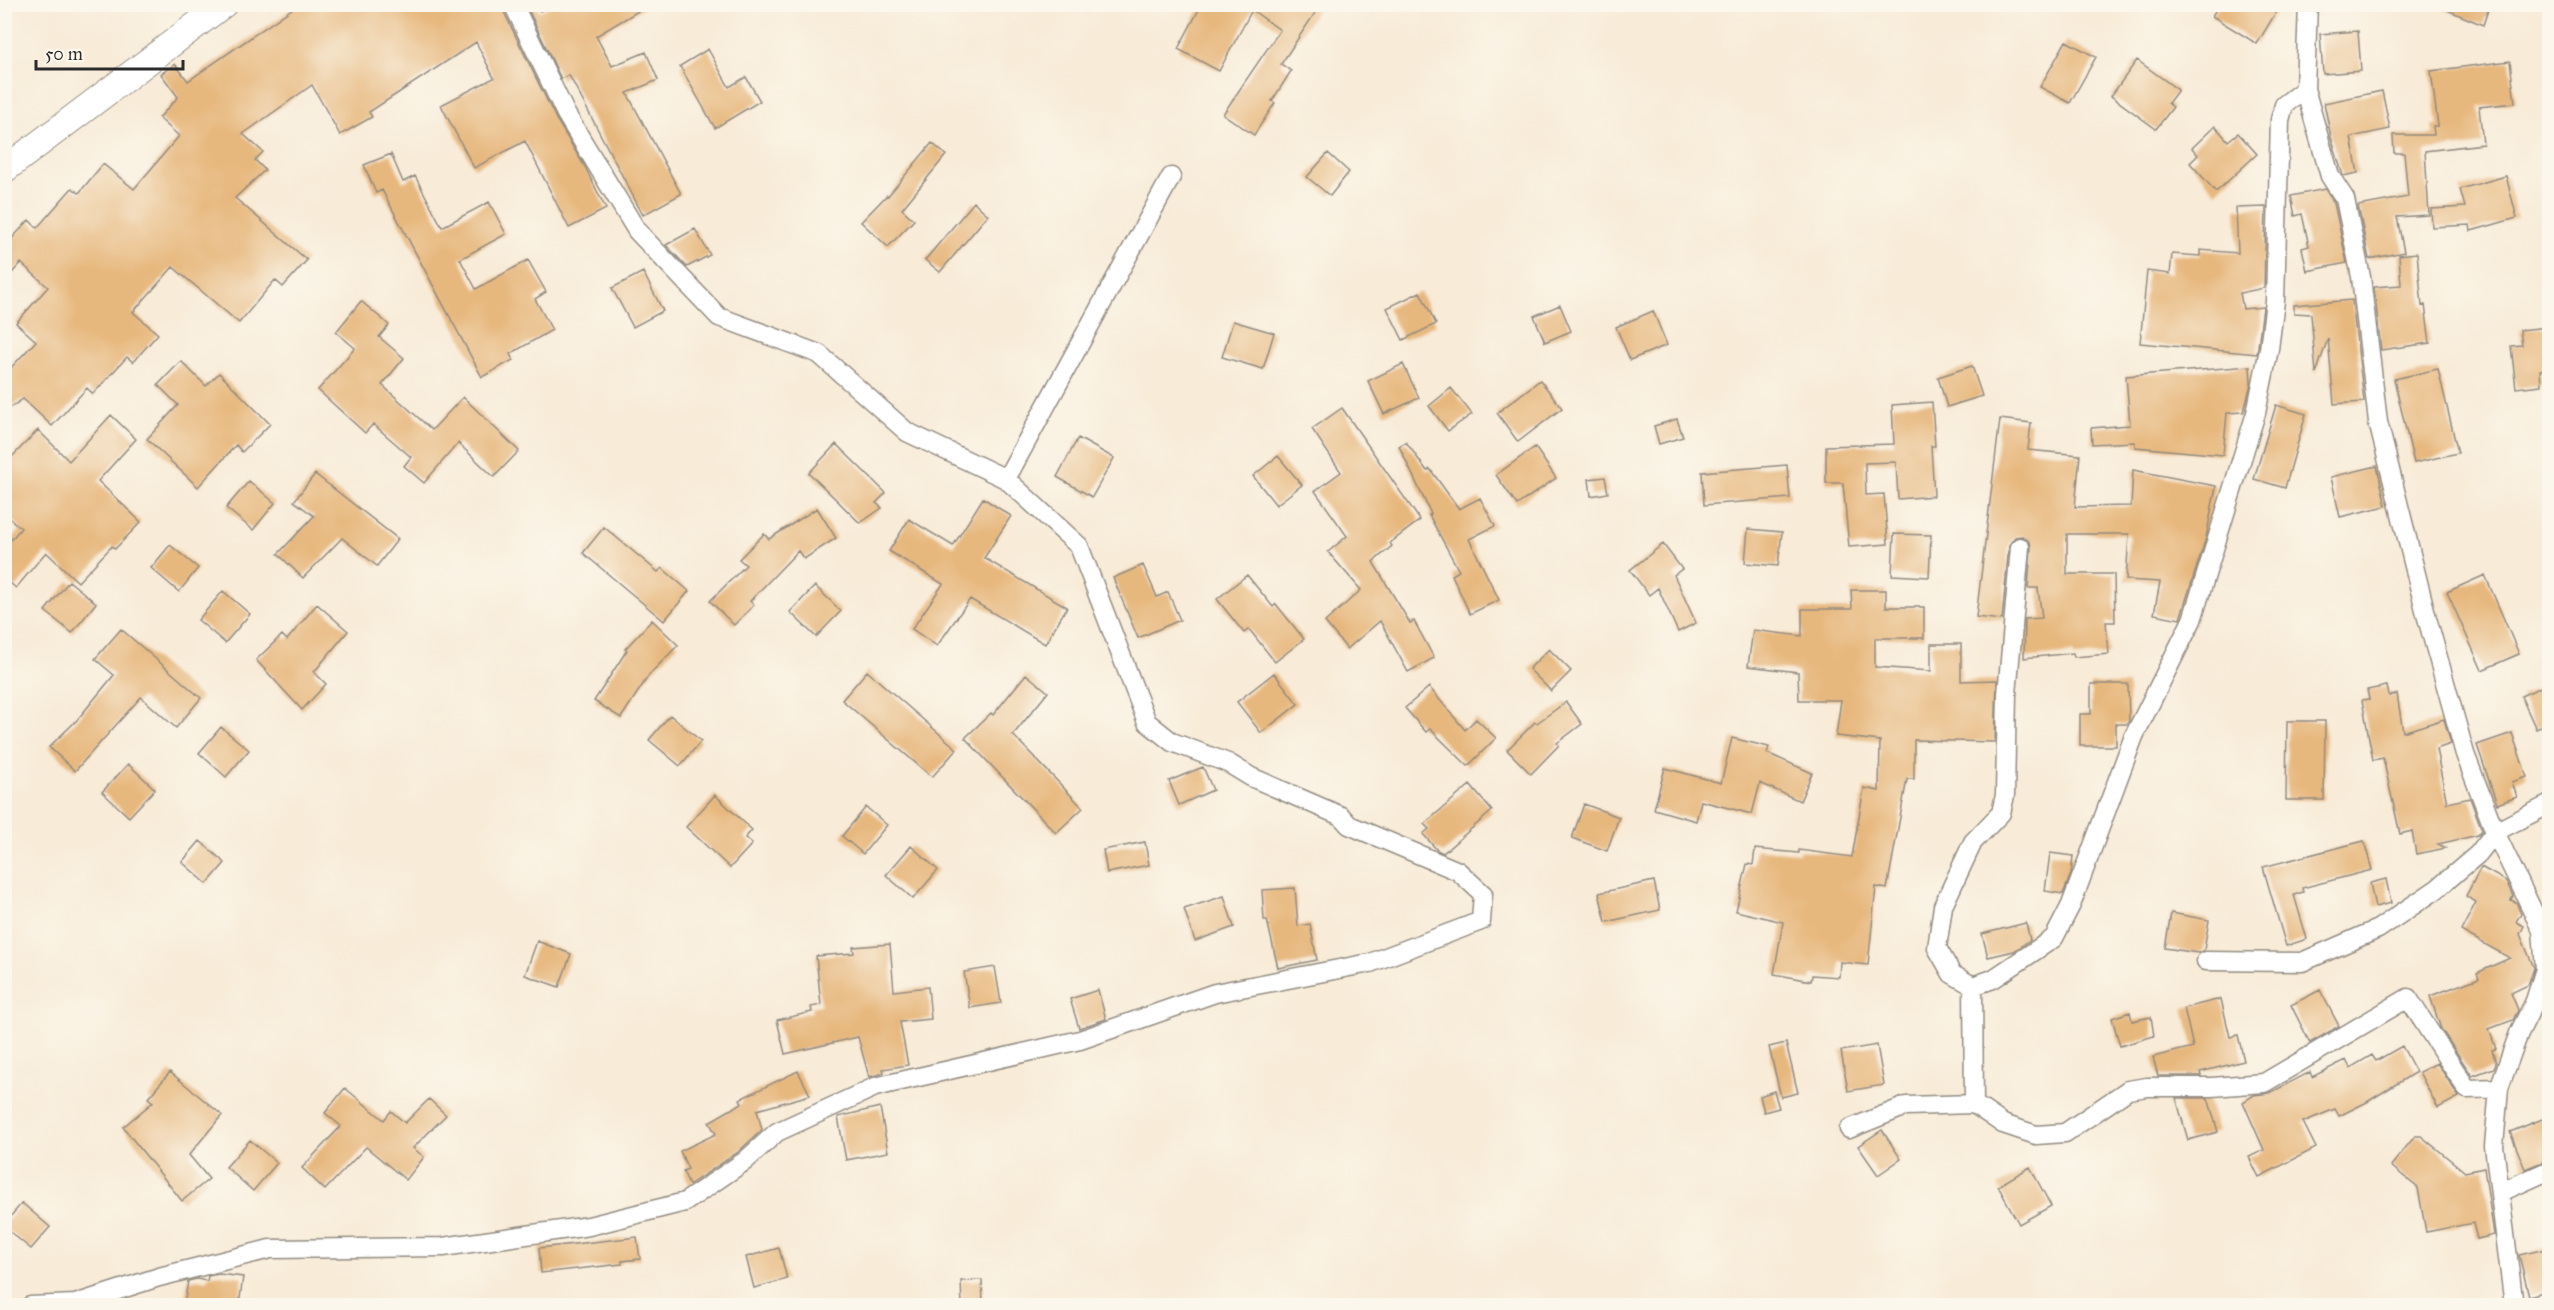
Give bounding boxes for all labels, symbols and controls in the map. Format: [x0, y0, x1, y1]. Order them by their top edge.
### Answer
scale bar [36, 33, 183, 71]
text: 50 m [45, 43, 83, 65]

